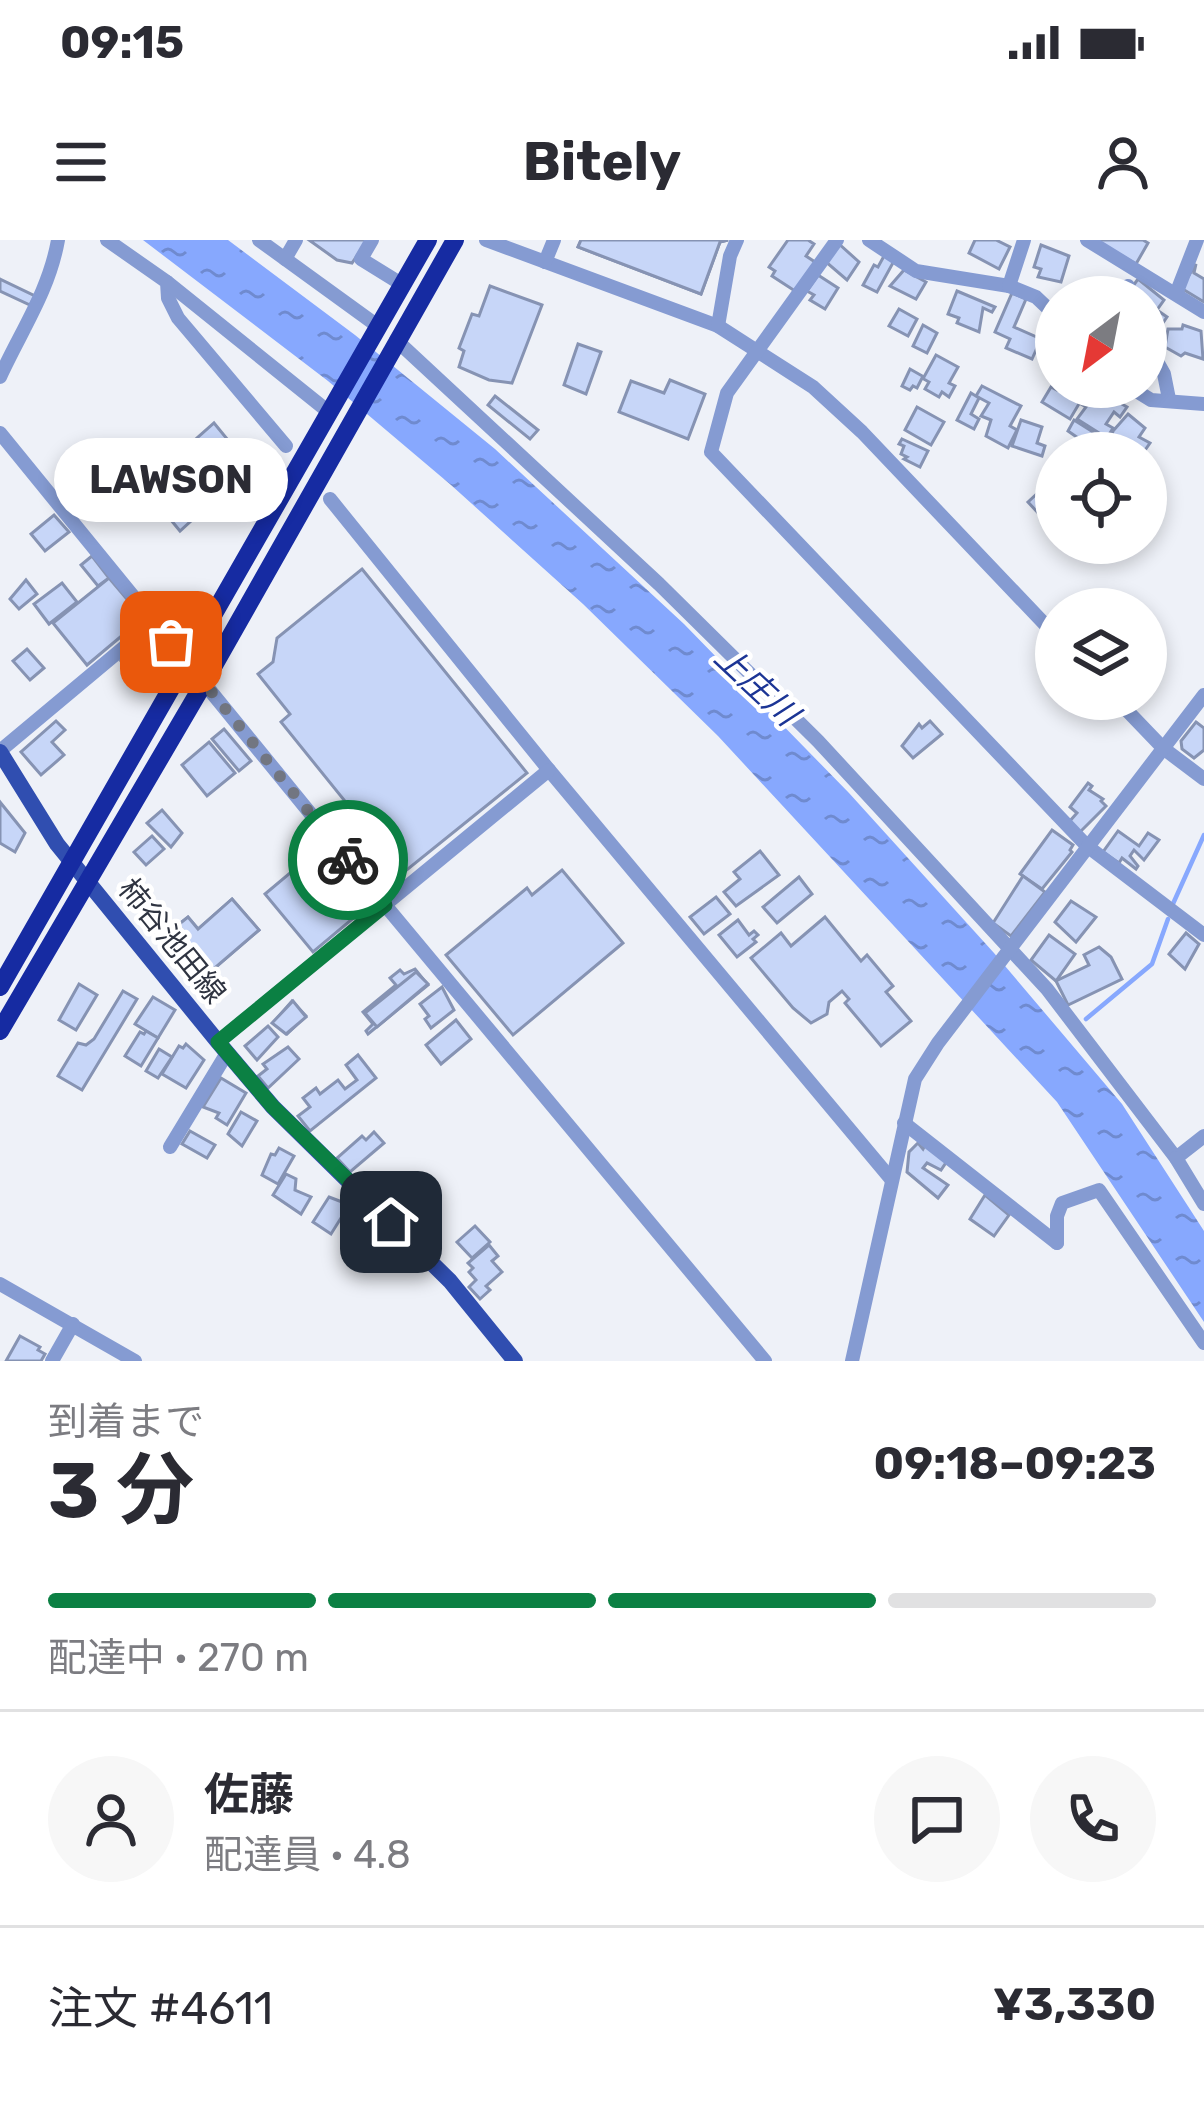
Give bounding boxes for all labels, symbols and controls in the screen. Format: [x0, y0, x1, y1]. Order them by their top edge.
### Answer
text: 09:15 [60, 16, 184, 69]
icon: menu [48, 129, 114, 195]
icon: person [1090, 129, 1156, 195]
text: Bitely [523, 130, 681, 194]
north arrow [1035, 276, 1167, 408]
map controls [1035, 276, 1167, 720]
button: locate [1035, 432, 1167, 564]
callout: LAWSON [54, 438, 288, 522]
text: LAWSON [89, 457, 253, 503]
button: layers [1035, 588, 1167, 720]
pin [120, 591, 222, 693]
icon: bag [138, 609, 204, 675]
water label: 上庄川 [707, 637, 808, 735]
courier [288, 800, 408, 920]
icon: bike [315, 827, 381, 893]
street label: 柿谷池田線 [111, 871, 233, 1011]
pin [340, 1171, 442, 1273]
icon: home [358, 1189, 424, 1255]
text: 到着まで [48, 1399, 204, 1445]
text: 09:18–09:23 [874, 1437, 1156, 1490]
text: 3 分 [48, 1444, 194, 1537]
text: 配達中 · 270 m [48, 1635, 309, 1681]
button: person [48, 1756, 174, 1882]
button: chat [874, 1756, 1000, 1882]
button: phone [1030, 1756, 1156, 1882]
text: 佐藤 [204, 1768, 294, 1821]
text: 配達員 · 4.8 [204, 1832, 411, 1878]
text: ¥3,330 [993, 1978, 1156, 2031]
text: 注文 #4611 [48, 1982, 273, 2035]

